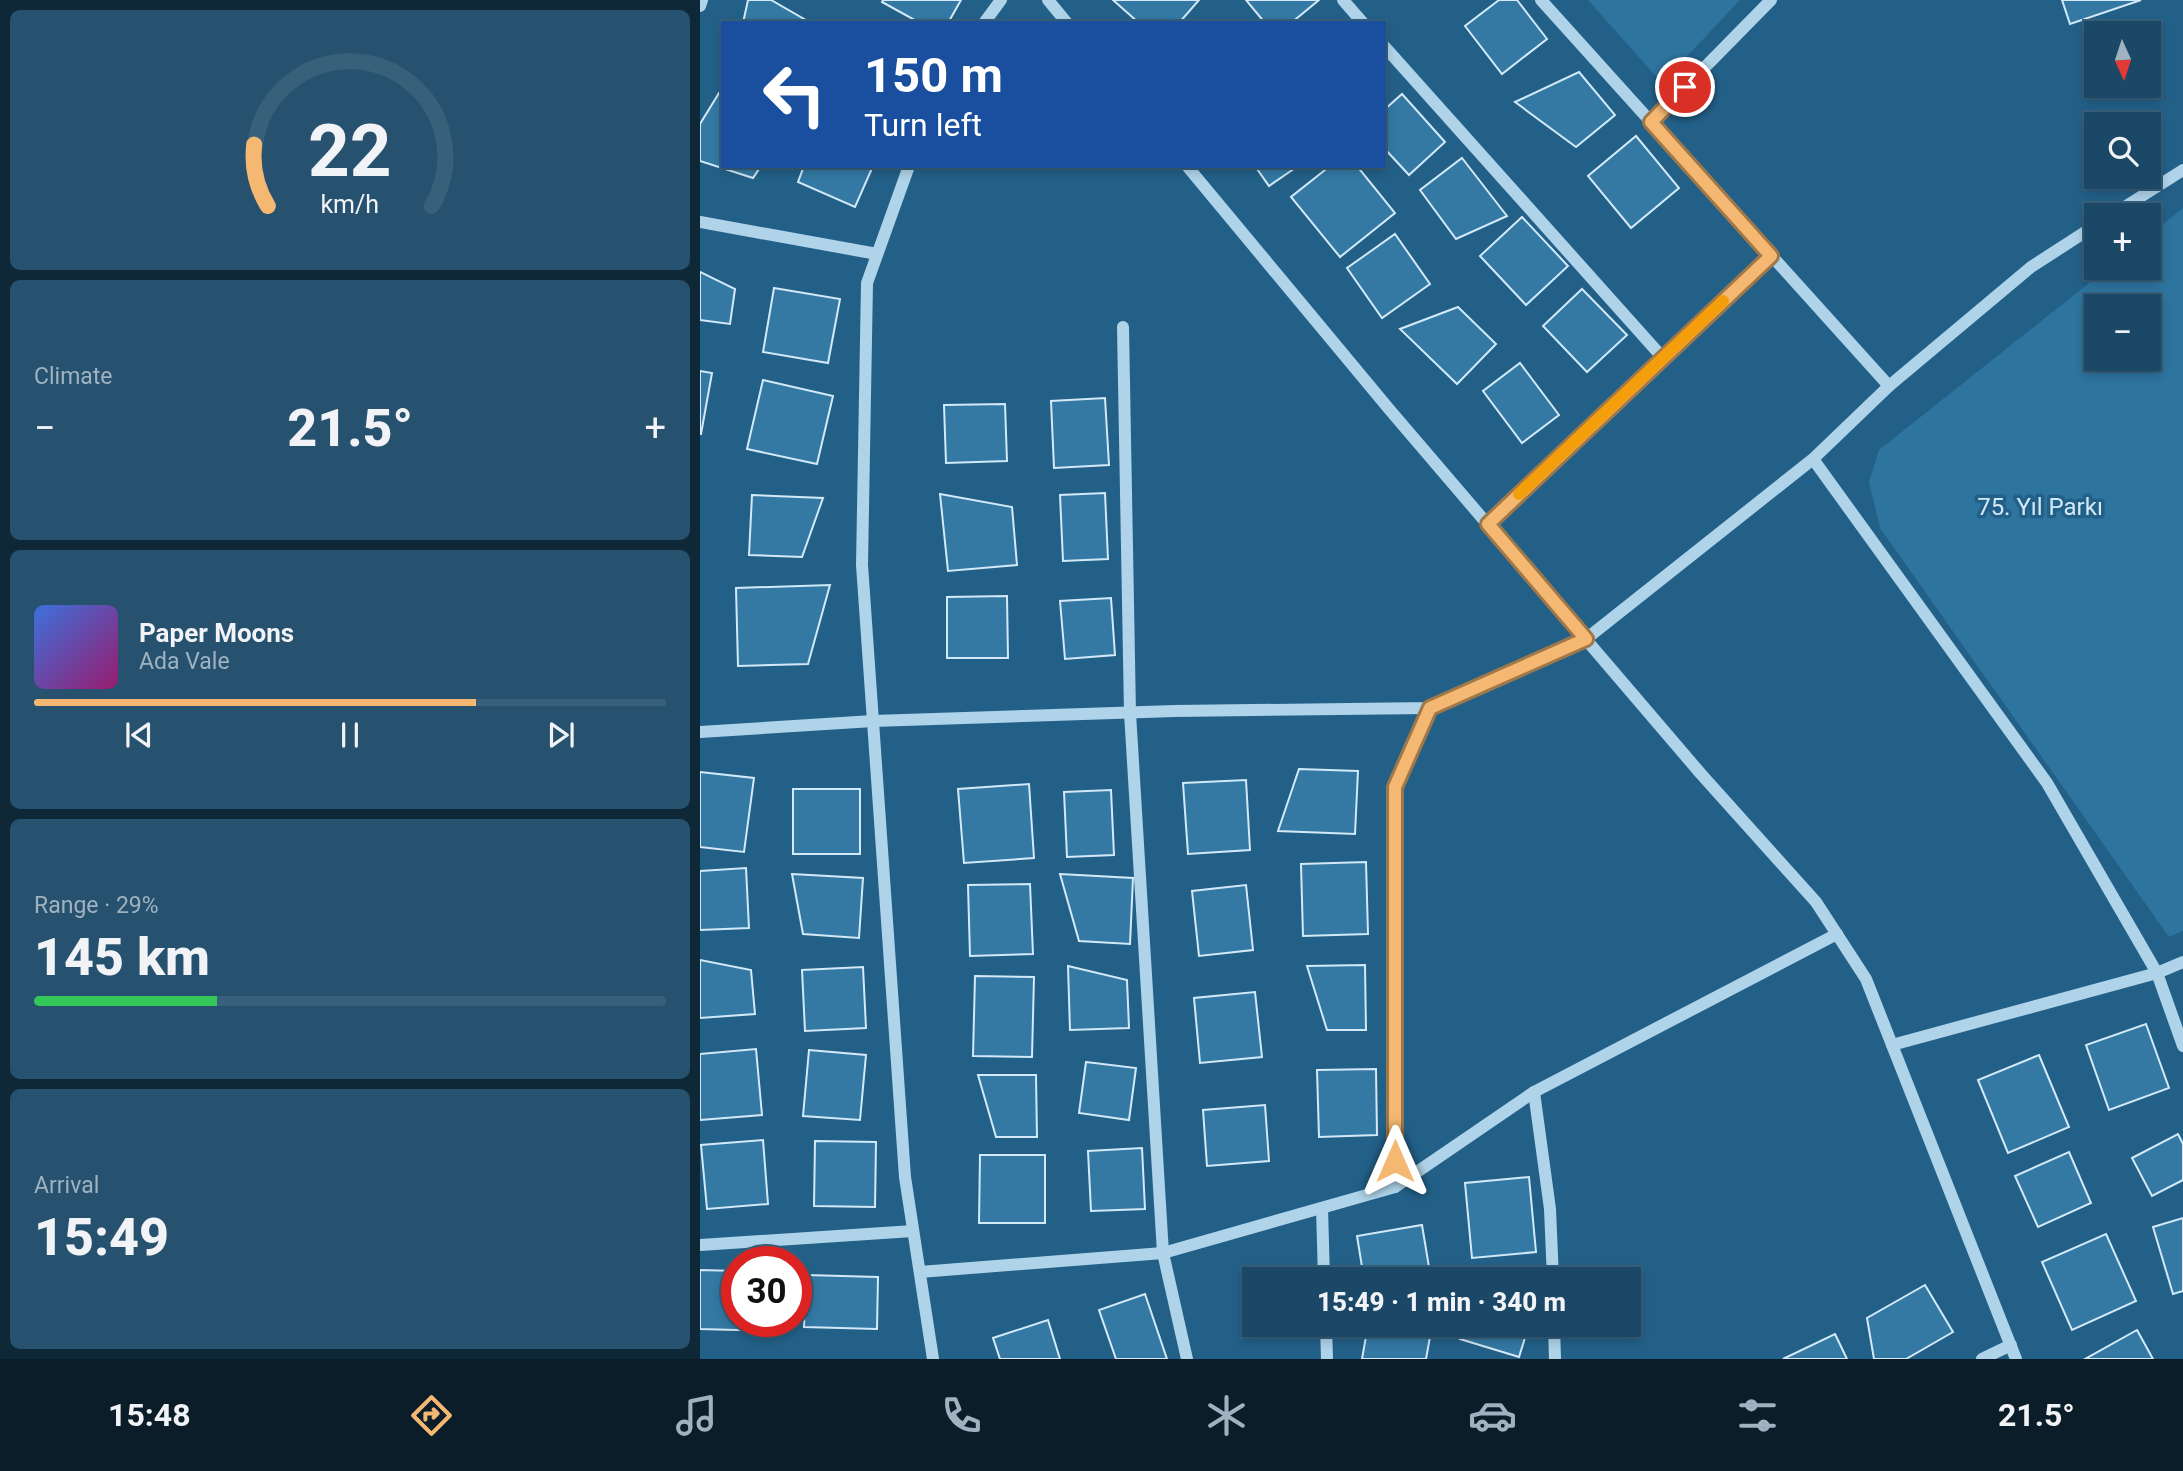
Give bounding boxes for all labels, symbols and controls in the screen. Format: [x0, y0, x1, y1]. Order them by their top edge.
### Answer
north arrow [2084, 21, 2161, 98]
map controls [2084, 21, 2161, 371]
text: 150 m [864, 47, 1003, 104]
icon: left [749, 49, 840, 140]
pin [1655, 57, 1715, 117]
icon: arrive [1666, 68, 1704, 106]
text: Turn left [864, 106, 982, 144]
text: 22 [308, 108, 392, 194]
button: search [2084, 112, 2161, 189]
text: km/h [321, 190, 379, 219]
button: + [2084, 203, 2161, 280]
button: − [2084, 294, 2161, 371]
text: Climate [34, 363, 113, 390]
text: 21.5° [287, 398, 413, 459]
text: − [34, 406, 56, 450]
text: + [644, 406, 666, 450]
park label: 75. Yıl Parkı [1977, 493, 2103, 521]
text: Paper Moons [139, 618, 294, 648]
text: Ada Vale [139, 648, 230, 675]
icon: previous [120, 716, 158, 754]
icon: pause [331, 716, 369, 754]
icon: next [542, 716, 580, 754]
text: Range · 29% [34, 892, 159, 919]
text: 145 km [34, 927, 210, 988]
position arrow [1358, 1124, 1432, 1198]
text: Arrival [34, 1172, 99, 1199]
text: 15:49 [34, 1207, 169, 1268]
speed limit sign: 30 [721, 1246, 812, 1337]
text: 15:49 · 1 min · 340 m [1317, 1287, 1566, 1317]
icon: directions [407, 1391, 456, 1440]
icon: music [672, 1391, 721, 1440]
icon: phone [937, 1391, 986, 1440]
icon: climate [1202, 1391, 1251, 1440]
icon: car [1468, 1391, 1517, 1440]
icon: filters [1733, 1391, 1782, 1440]
text: 15:48 [108, 1396, 191, 1434]
text: 21.5° [1998, 1396, 2075, 1434]

